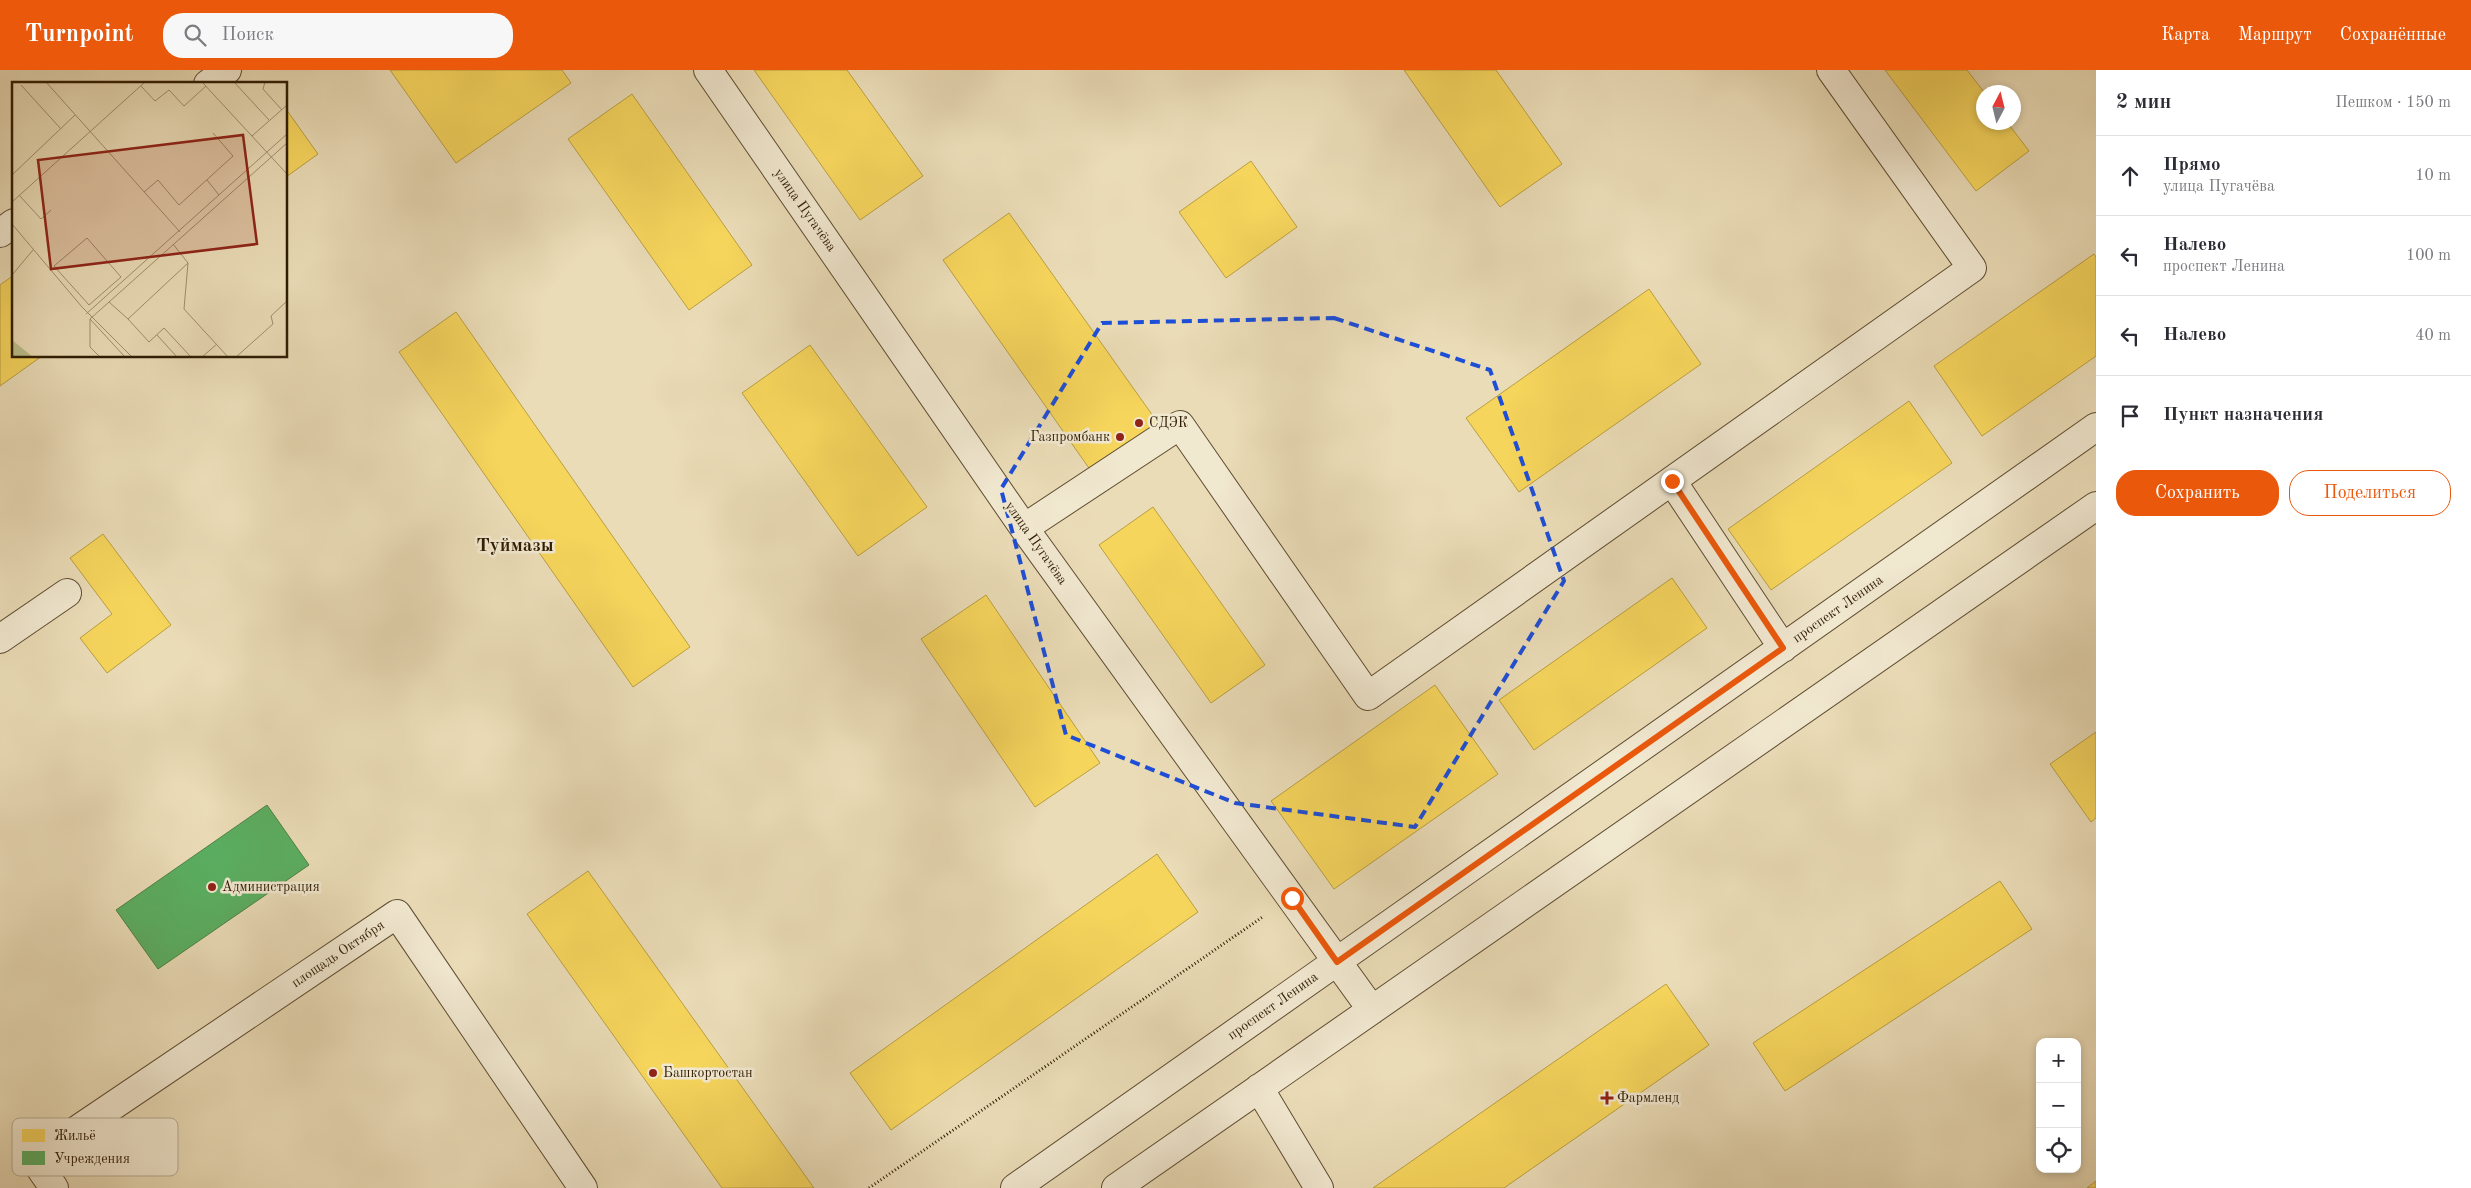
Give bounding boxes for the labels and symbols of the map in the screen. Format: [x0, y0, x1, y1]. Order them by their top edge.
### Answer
inset map [12, 82, 288, 358]
north arrow [1976, 85, 2021, 130]
street label: улица Пугачёва [771, 166, 839, 254]
place label: СДЭК [1149, 416, 1188, 430]
marker: СДЭК [1133, 417, 1145, 429]
place label: Газпромбанк [1030, 430, 1110, 444]
marker: Газпромбанк [1114, 431, 1126, 443]
route end [1661, 470, 1684, 493]
street label: улица Пугачёва [1002, 499, 1070, 587]
district label: Туймазы [476, 537, 554, 556]
street label: проспект Ленина [1790, 573, 1886, 645]
place label: Администрация [222, 880, 320, 894]
marker: Администрация [206, 881, 218, 893]
route start [1281, 887, 1304, 910]
street label: площадь Октября [289, 918, 387, 990]
street label: проспект Ленина [1225, 970, 1321, 1042]
place label: Башкортостан [663, 1066, 753, 1080]
marker: Башкортостан [647, 1067, 659, 1079]
place label: Фармленд [1617, 1091, 1679, 1105]
marker: Фармленд [1601, 1092, 1613, 1104]
legend [12, 1118, 178, 1176]
text: Жильё [54, 1129, 96, 1143]
text: Учреждения [54, 1152, 130, 1166]

